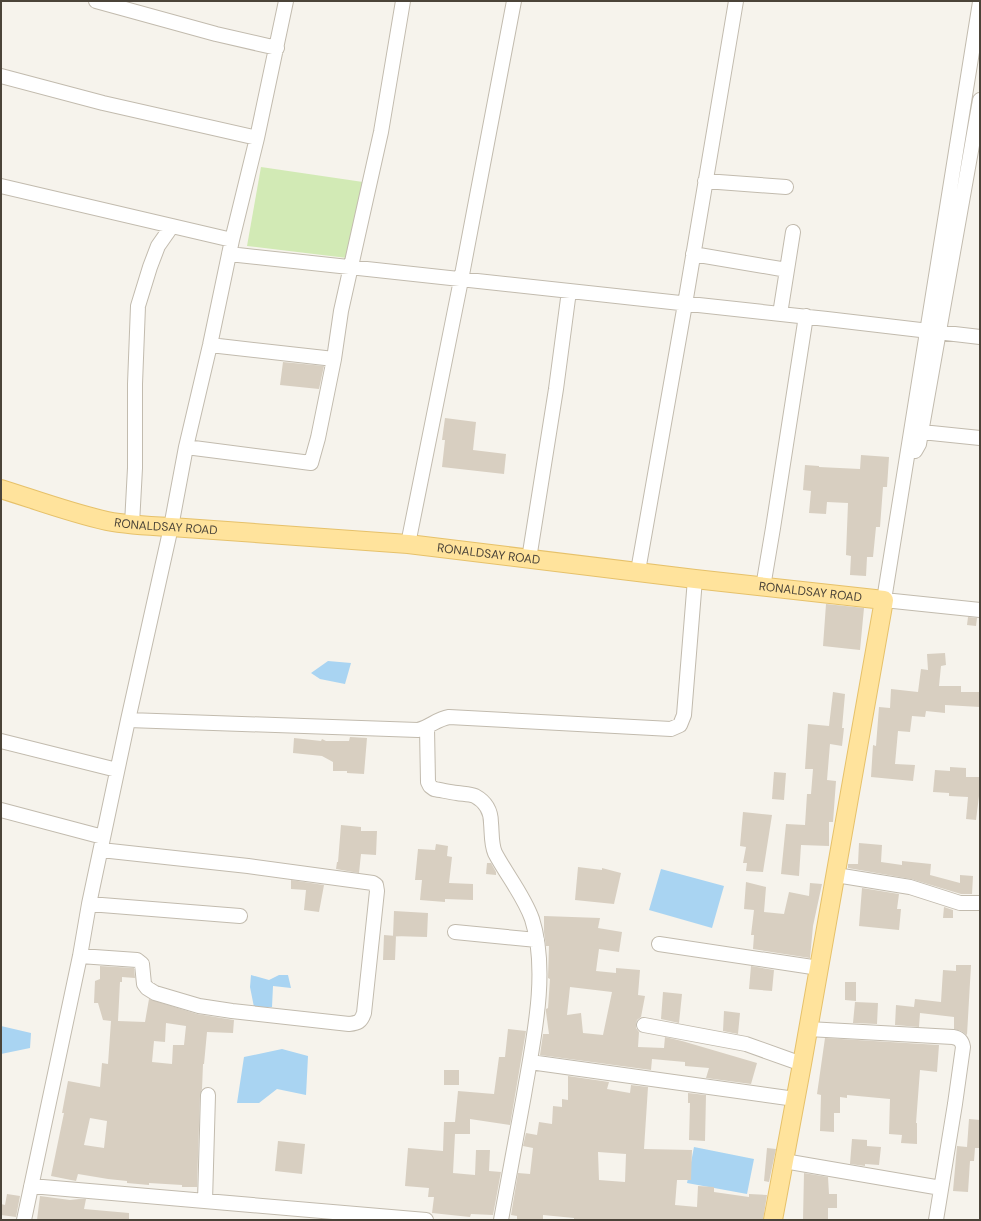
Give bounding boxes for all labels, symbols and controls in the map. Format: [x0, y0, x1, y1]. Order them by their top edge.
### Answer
street label: RONALDSAY ROAD [113, 514, 218, 538]
street label: RONALDSAY ROAD [436, 540, 541, 568]
street label: RONALDSAY ROAD [758, 578, 863, 605]

